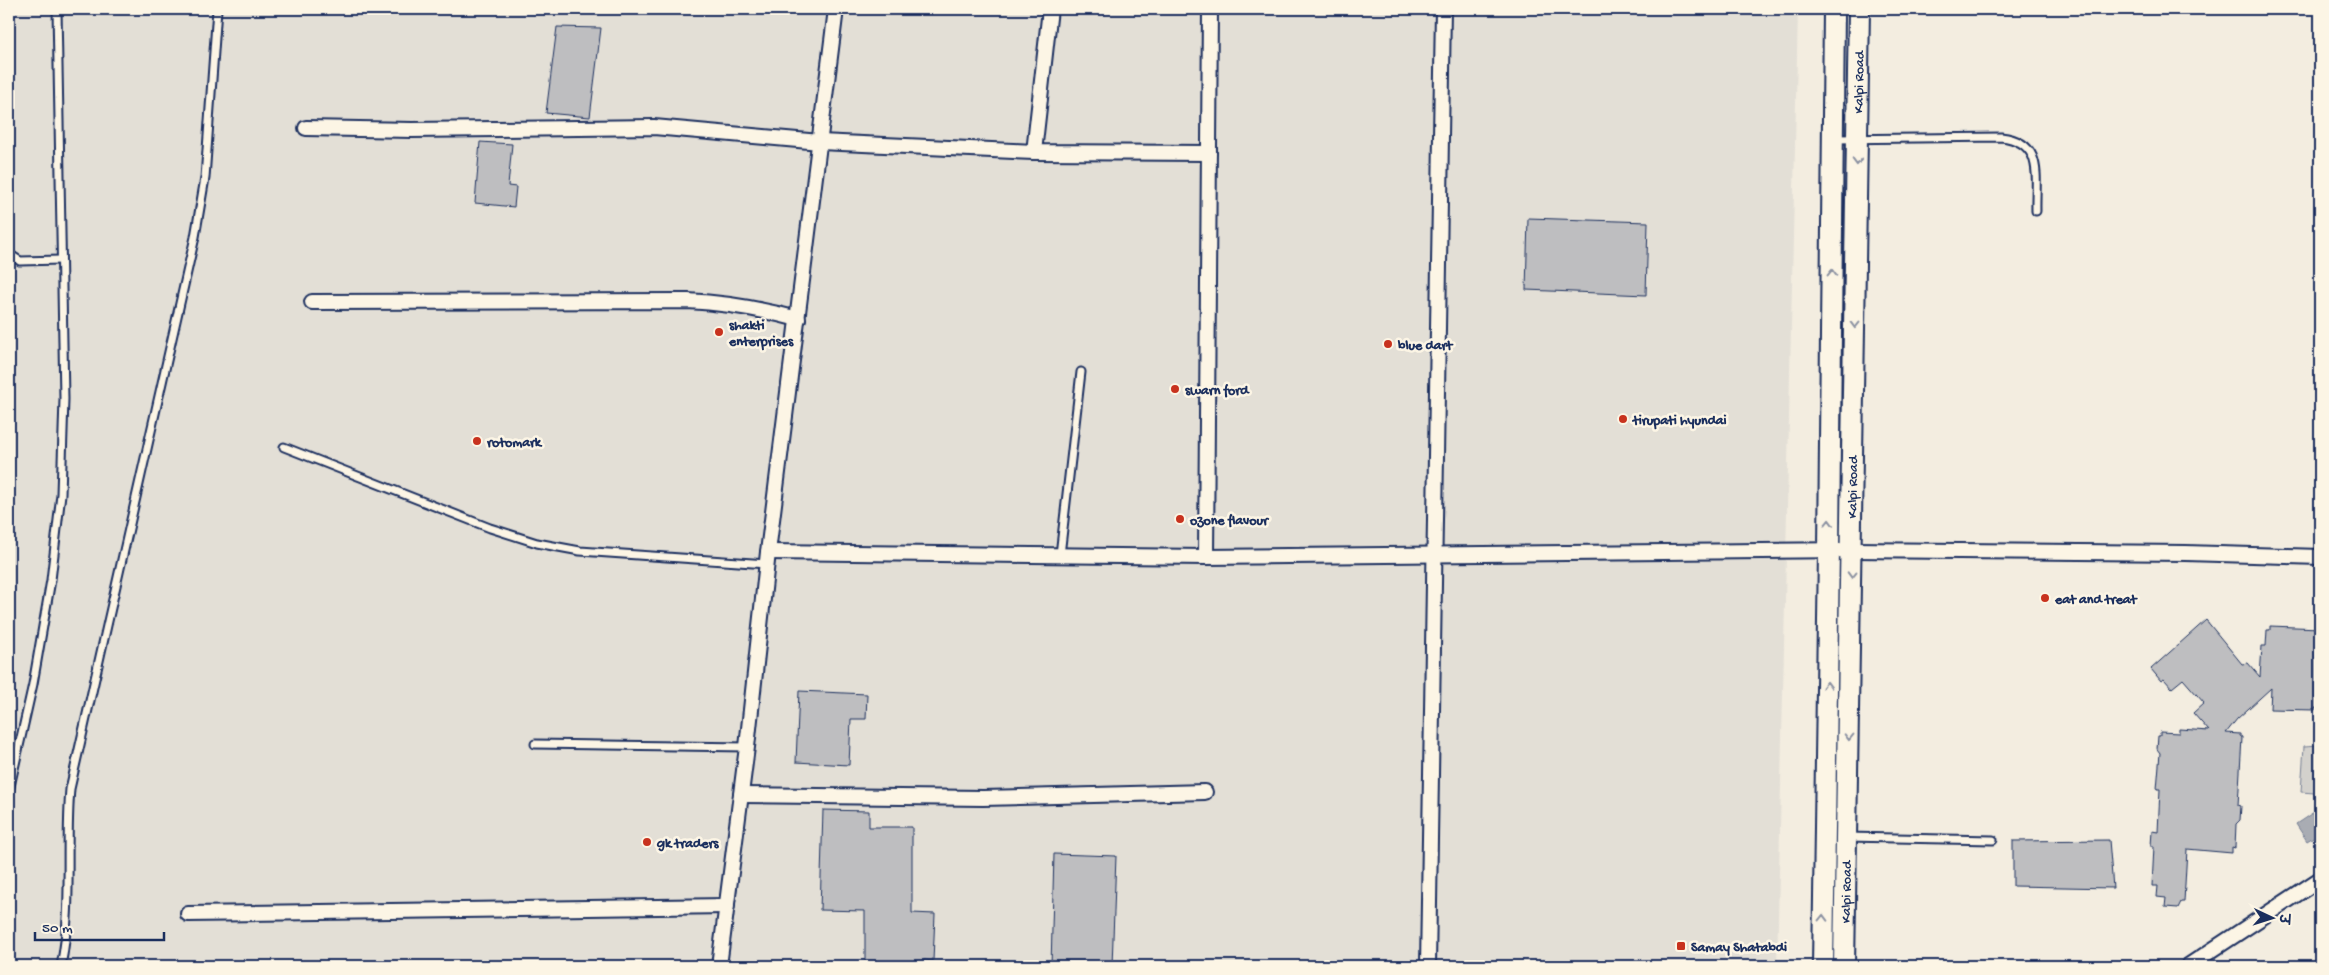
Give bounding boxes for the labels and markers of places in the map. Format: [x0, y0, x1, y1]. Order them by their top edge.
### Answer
place label: shakti enterprises [728, 318, 794, 351]
marker: shakti enterprises [713, 326, 725, 338]
marker: blue dart [1382, 338, 1394, 350]
place label: blue dart [1397, 338, 1454, 355]
marker: swarn ford [1169, 383, 1181, 395]
place label: swarn ford [1185, 383, 1250, 400]
marker: tirupati hyundai [1617, 413, 1629, 425]
place label: tirupati hyundai [1631, 413, 1727, 430]
marker: rotomark [471, 435, 483, 447]
place label: rotomark [486, 435, 543, 452]
marker: ozone flavour [1174, 513, 1186, 525]
place label: ozone flavour [1189, 513, 1270, 530]
marker: eat and treat [2039, 592, 2051, 604]
place label: eat and treat [2054, 592, 2138, 609]
marker: gk traders [641, 836, 653, 848]
place label: gk traders [656, 836, 719, 853]
marker: Samay Shatabdi [1675, 940, 1687, 952]
place label: Samay Shatabdi [1691, 940, 1787, 957]

